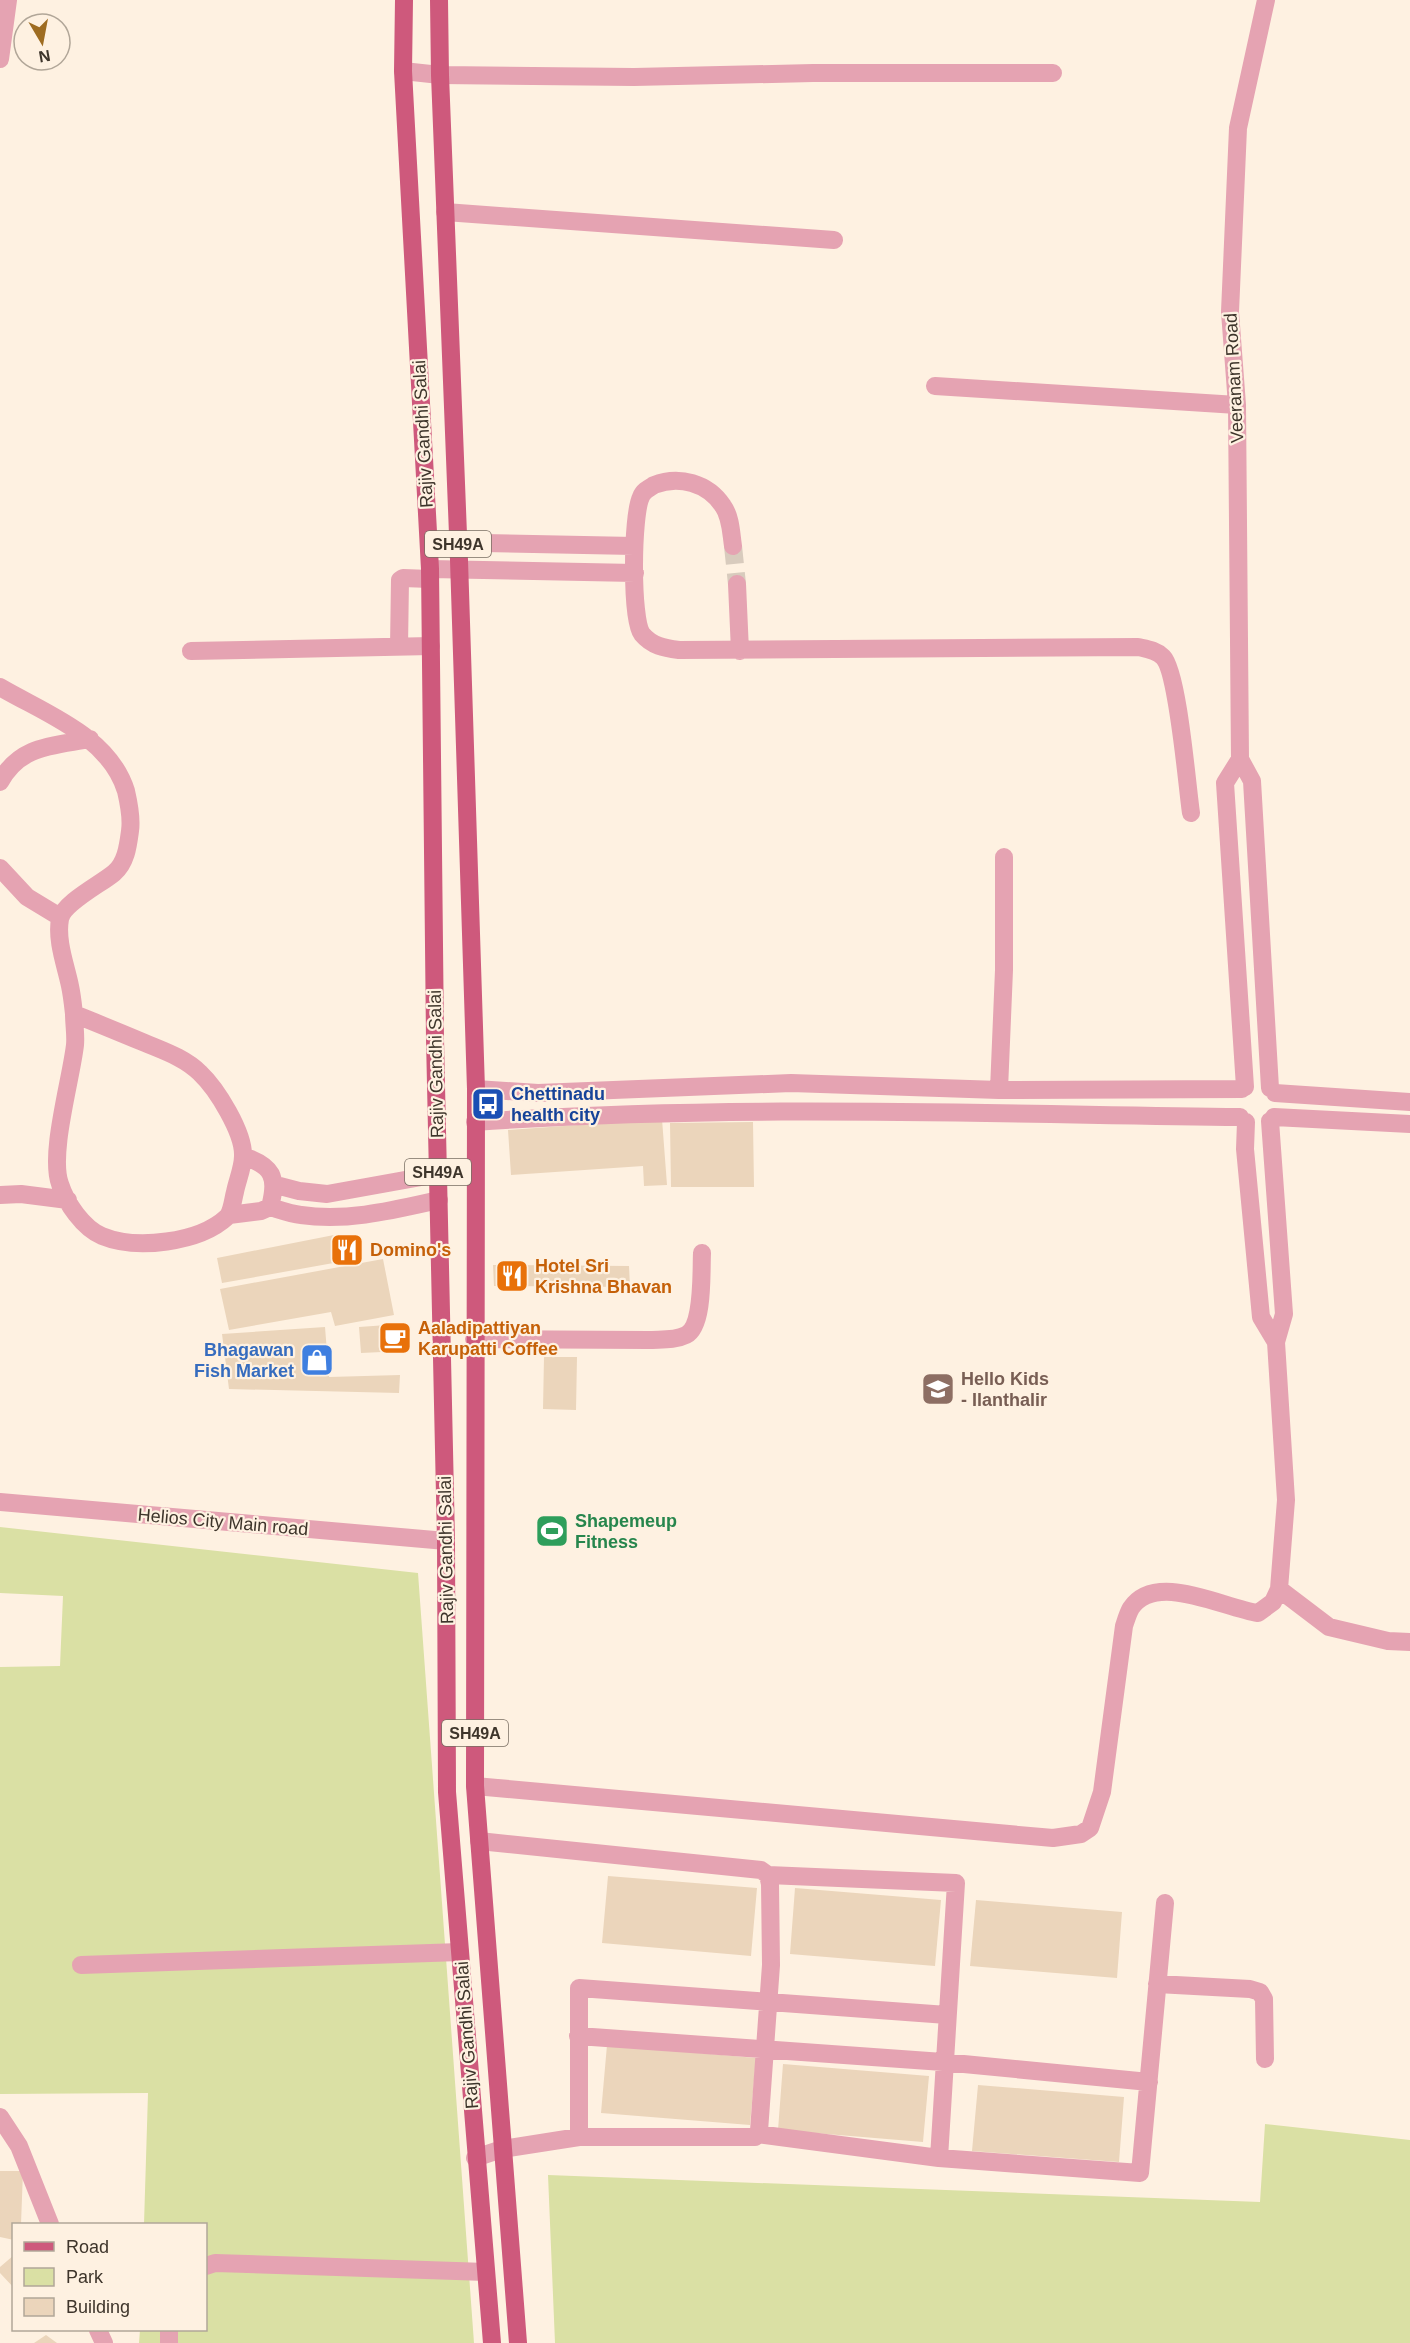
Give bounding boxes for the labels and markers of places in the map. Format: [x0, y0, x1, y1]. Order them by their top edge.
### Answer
place label: Chettinadu health city [511, 1084, 605, 1125]
bus stop icon: Chettinadu health city [470, 1086, 506, 1122]
restaurant icon: Domino's [329, 1232, 365, 1268]
place label: Domino's [370, 1240, 451, 1260]
place label: Hotel Sri Krishna Bhavan [535, 1256, 672, 1297]
restaurant icon: Hotel Sri Krishna Bhavan [494, 1258, 530, 1294]
place label: Aaladipattiyan Karupatti Coffee [418, 1318, 558, 1359]
cafe icon: Aaladipattiyan Karupatti Coffee [377, 1320, 413, 1356]
place label: Bhagawan Fish Market [194, 1340, 294, 1381]
shop icon: Bhagawan Fish Market [299, 1342, 335, 1378]
place label: Hello Kids - Ilanthalir [961, 1369, 1049, 1410]
school or university icon: Hello Kids - Ilanthalir [920, 1371, 956, 1407]
place label: Shapemeup Fitness [575, 1511, 677, 1552]
sports icon: Shapemeup Fitness [534, 1513, 570, 1549]

